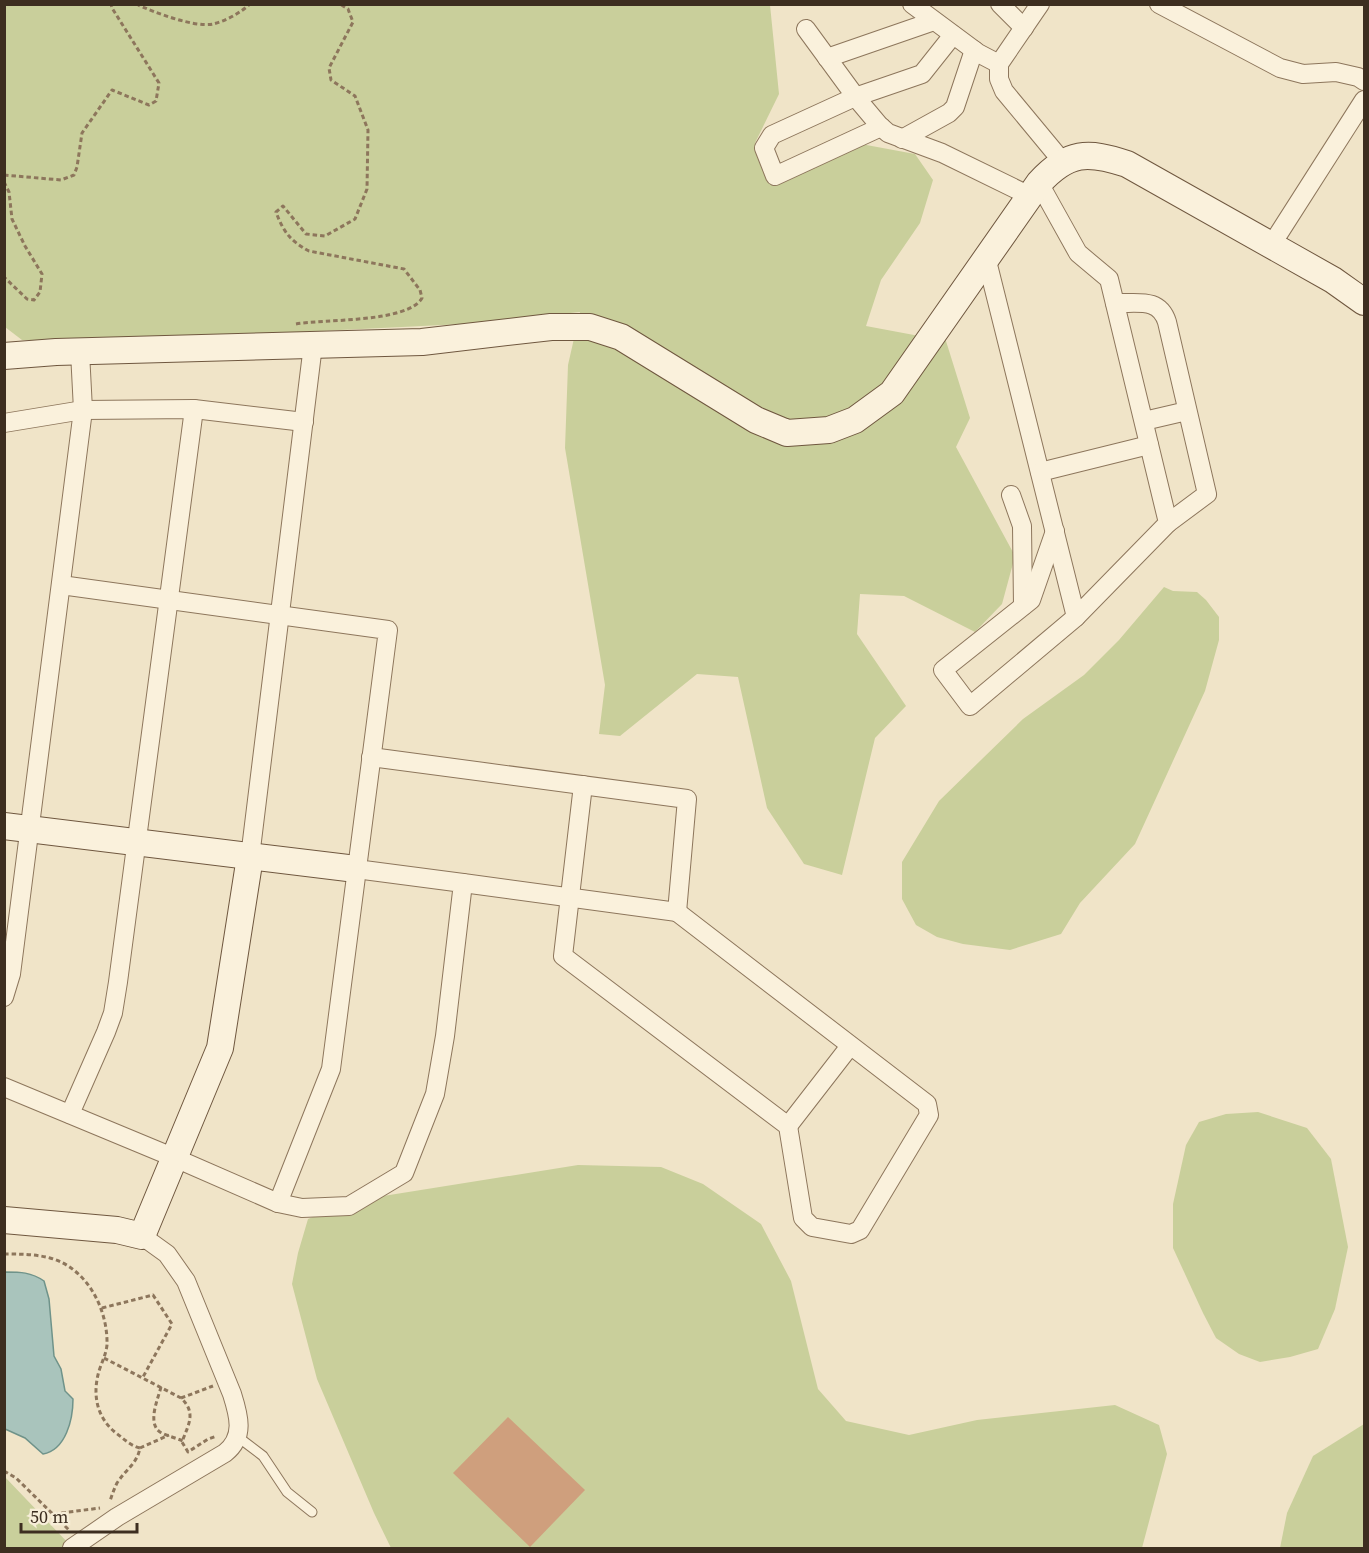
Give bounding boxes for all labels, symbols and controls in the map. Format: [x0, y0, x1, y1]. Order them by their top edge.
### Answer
scale bar [21, 1496, 136, 1534]
text: 50 m [30, 1504, 68, 1529]

